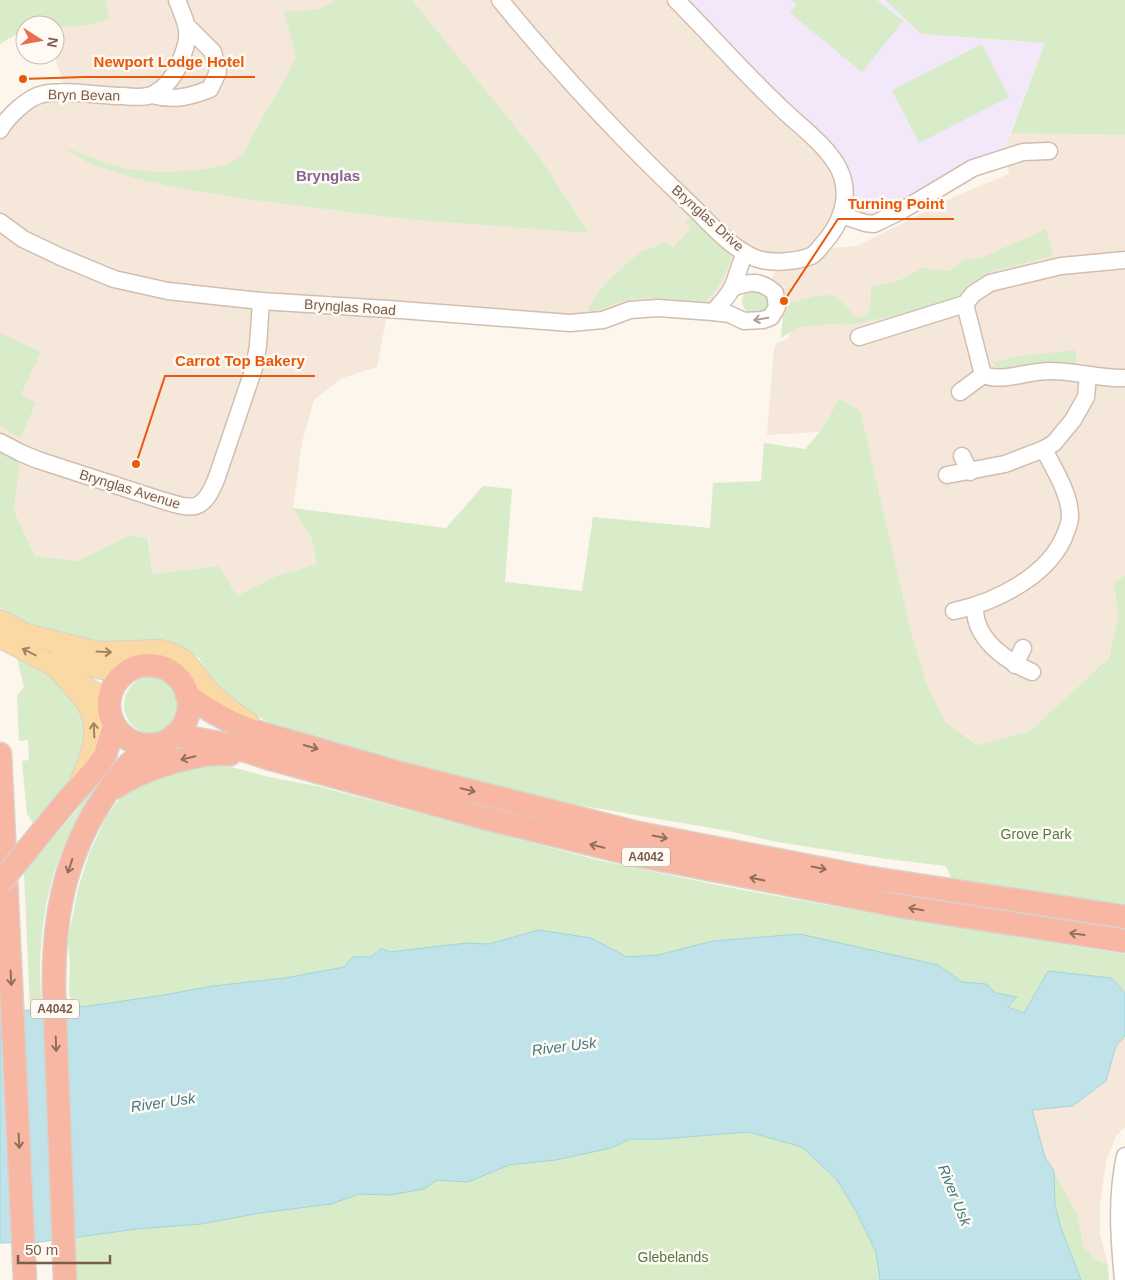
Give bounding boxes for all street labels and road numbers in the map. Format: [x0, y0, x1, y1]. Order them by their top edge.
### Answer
street label: Bryn Bevan [48, 86, 120, 104]
street label: Brynglas Drive [669, 182, 747, 255]
street label: Brynglas Road [304, 296, 396, 318]
street label: Brynglas Avenue [78, 466, 183, 512]
road number: A4042 [622, 848, 670, 866]
road number: A4042 [31, 1000, 79, 1019]

